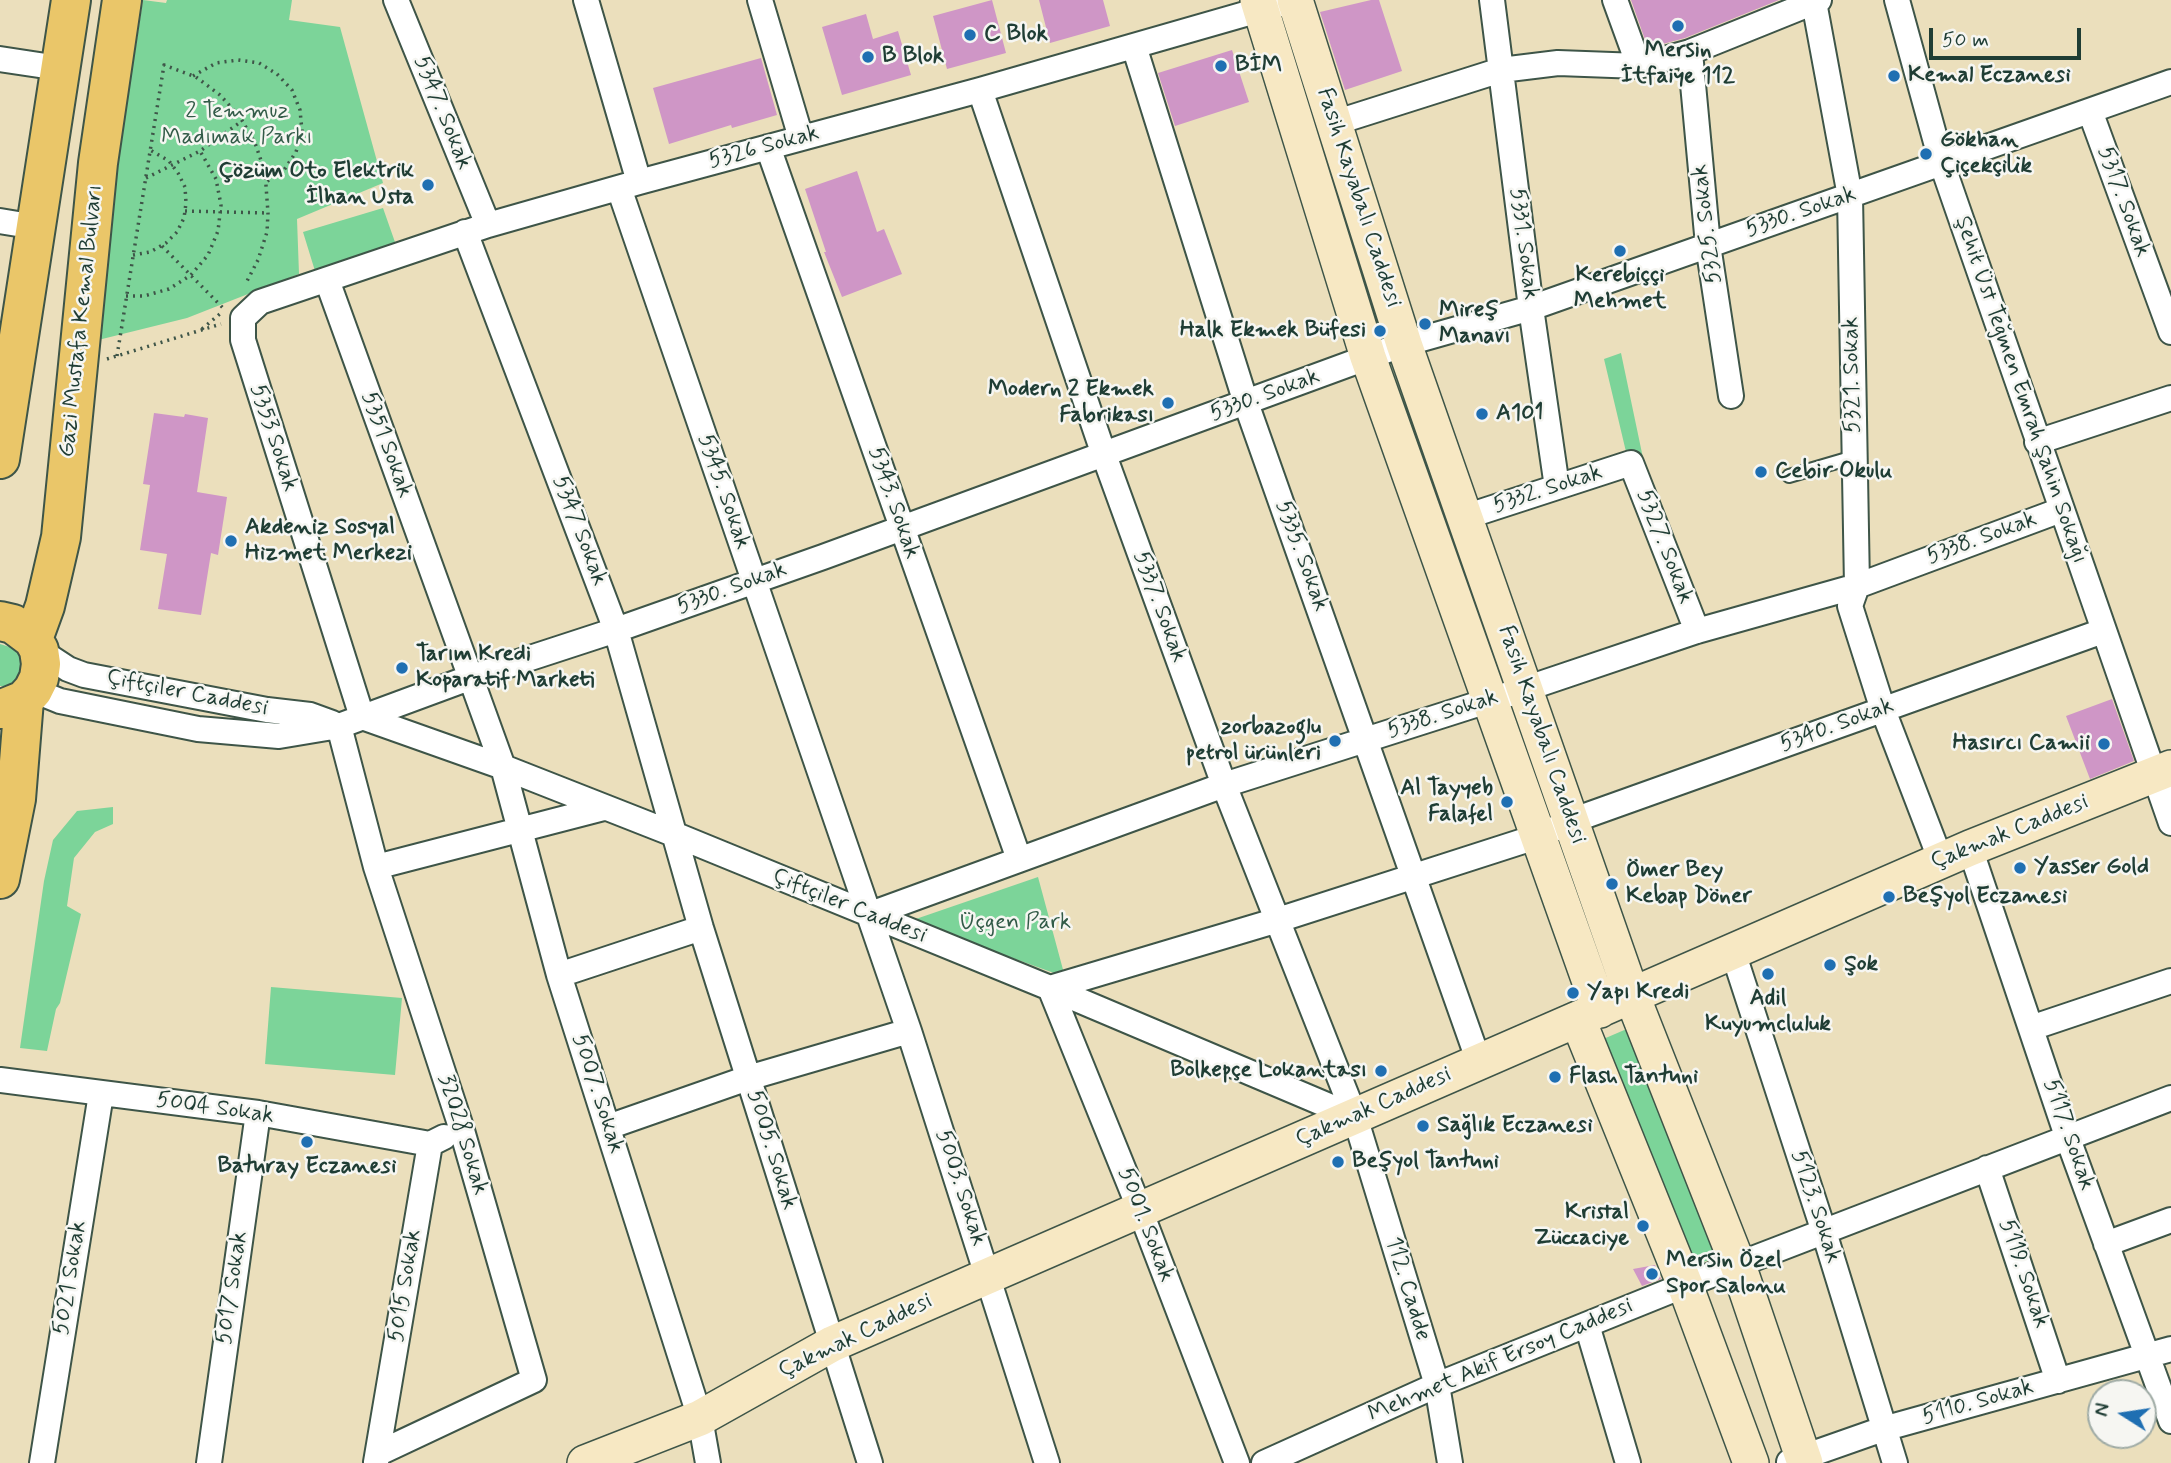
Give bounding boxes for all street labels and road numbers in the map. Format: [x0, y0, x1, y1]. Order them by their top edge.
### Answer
street label: 5347. Sokak [407, 52, 477, 174]
street label: Fasih Kayabalı Caddesi [1309, 85, 1407, 311]
street label: 5326 Sokak [706, 120, 822, 176]
street label: 5317. Sokak [2090, 143, 2156, 261]
street label: 5325. Sokak [1687, 163, 1729, 285]
street label: 5330. Sokak [1742, 181, 1860, 245]
street label: Gazi Mustafa Kemal Bulvarı [54, 183, 110, 459]
street label: 5331. Sokak [1502, 187, 1544, 301]
street label: Şehit Üst Teğmen Emrah Şahin Sokağı [1947, 213, 2093, 567]
street label: 5321. Sokak [1838, 316, 1868, 434]
street label: 5330. Sokak [1206, 363, 1324, 429]
street label: 5353 Sokak [243, 381, 303, 495]
street label: 5351 Sokak [354, 388, 418, 502]
street label: 5345. Sokak [690, 431, 756, 553]
street label: 5343. Sokak [861, 443, 925, 563]
street label: 5332. Sokak [1490, 459, 1606, 521]
street label: 5347 Sokak [545, 472, 613, 590]
street label: 5327. Sokak [1630, 486, 1698, 608]
street label: 5335. Sokak [1268, 497, 1334, 615]
street label: 5338. Sokak [1923, 506, 2041, 572]
street label: 5337. Sokak [1126, 548, 1192, 666]
street label: 5330. Sokak [673, 556, 791, 622]
street label: Fasih Kayabalı Caddesi [1491, 622, 1591, 848]
street label: Çiftçiler Caddesi [104, 665, 270, 723]
street label: 5338. Sokak [1384, 684, 1502, 746]
street label: 5340. Sokak [1776, 693, 1898, 759]
street label: Çakmak Caddesi [1927, 789, 2093, 877]
street label: Çiftçiler Caddesi [768, 863, 930, 951]
street label: 5007. Sokak [565, 1031, 629, 1157]
street label: Çakmak Caddesi [1292, 1061, 1456, 1155]
street label: 32028 Sokak [431, 1071, 493, 1199]
street label: 5117. Sokak [2036, 1076, 2100, 1194]
street label: 5004 Sokak [154, 1087, 276, 1131]
street label: 5005. Sokak [740, 1087, 802, 1213]
street label: 5003. Sokak [928, 1127, 992, 1249]
street label: 5123. Sokak [1784, 1147, 1846, 1267]
street label: 5001. Sokak [1111, 1164, 1179, 1286]
street label: 5119. Sokak [1992, 1216, 2054, 1332]
street label: 5021 Sokak [48, 1219, 94, 1337]
street label: 5015 Sokak [383, 1227, 429, 1345]
street label: 5017 Sokak [211, 1230, 255, 1346]
street label: 112. Cadde [1378, 1234, 1436, 1344]
street label: Çakmak Caddesi [775, 1288, 937, 1386]
street label: Mehmet Akif Ersoy Caddesi [1365, 1293, 1637, 1429]
street label: 5110. Sokak [1919, 1374, 2037, 1432]

